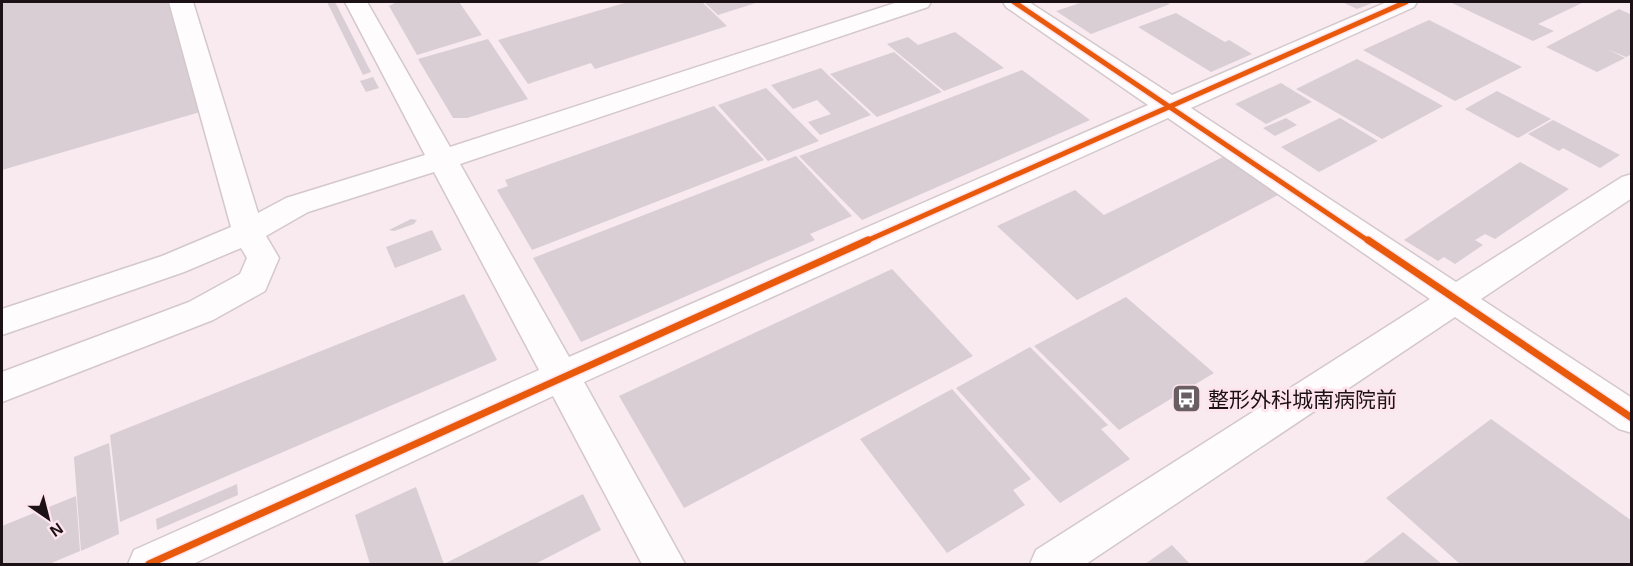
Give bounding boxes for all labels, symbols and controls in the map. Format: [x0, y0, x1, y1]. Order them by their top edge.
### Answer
bus stop icon: 整形外科城南病院前 [1171, 383, 1203, 415]
place label: 整形外科城南病院前 [1208, 388, 1397, 411]
north arrow [18, 488, 78, 548]
text: N [47, 520, 66, 540]

